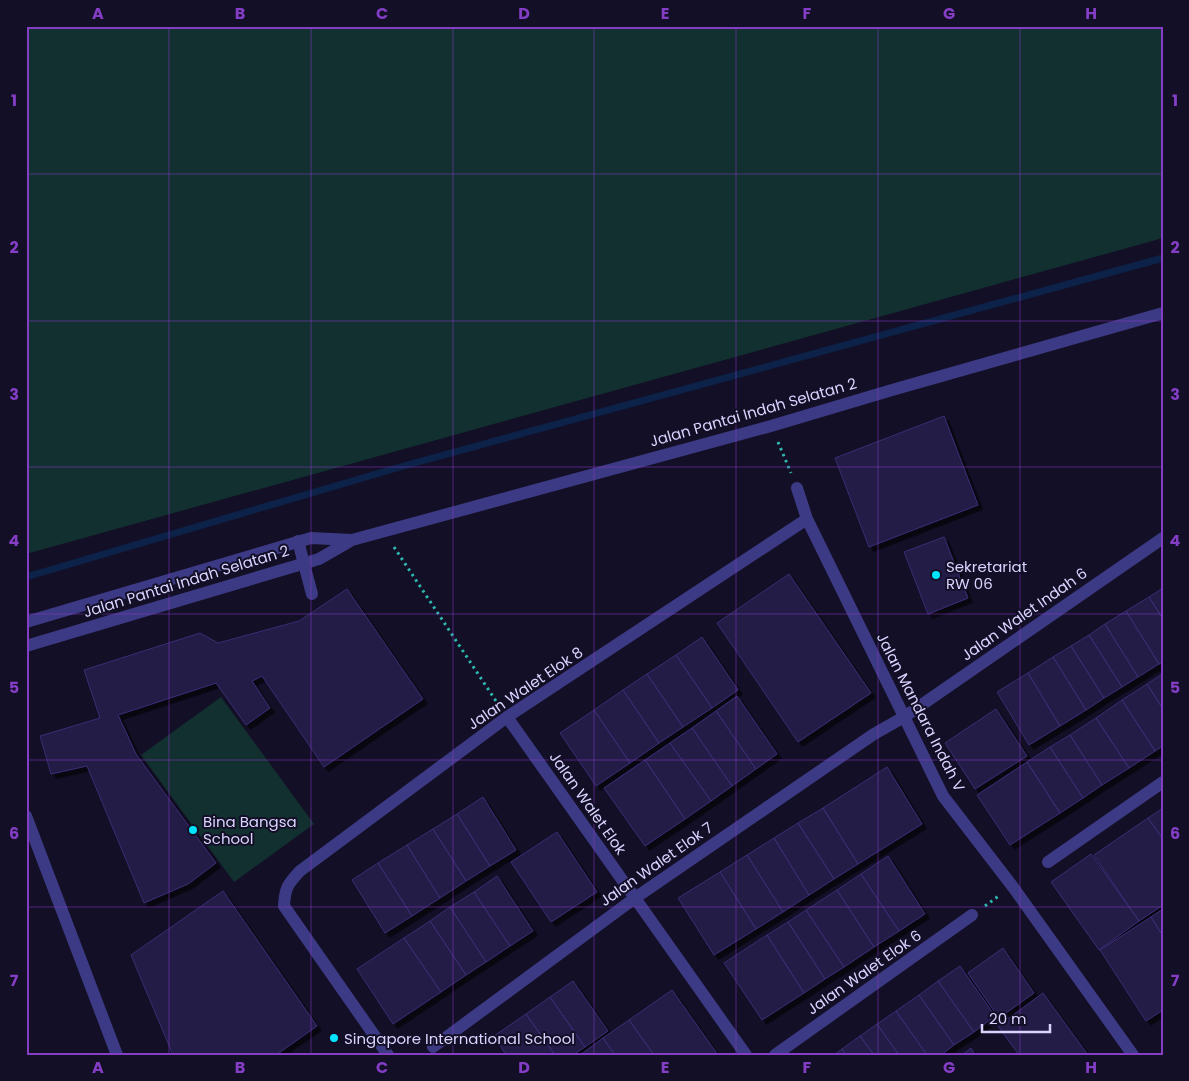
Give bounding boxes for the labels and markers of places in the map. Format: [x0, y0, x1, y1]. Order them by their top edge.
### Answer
place label: Sekretariat RW 06 [946, 556, 1027, 594]
marker: Sekretariat RW 06 [930, 569, 942, 581]
place label: Bina Bangsa School [203, 811, 297, 849]
marker: Bina Bangsa School [187, 824, 199, 836]
place label: Singapore International School [344, 1028, 575, 1049]
marker: Singapore International School [328, 1032, 340, 1044]

